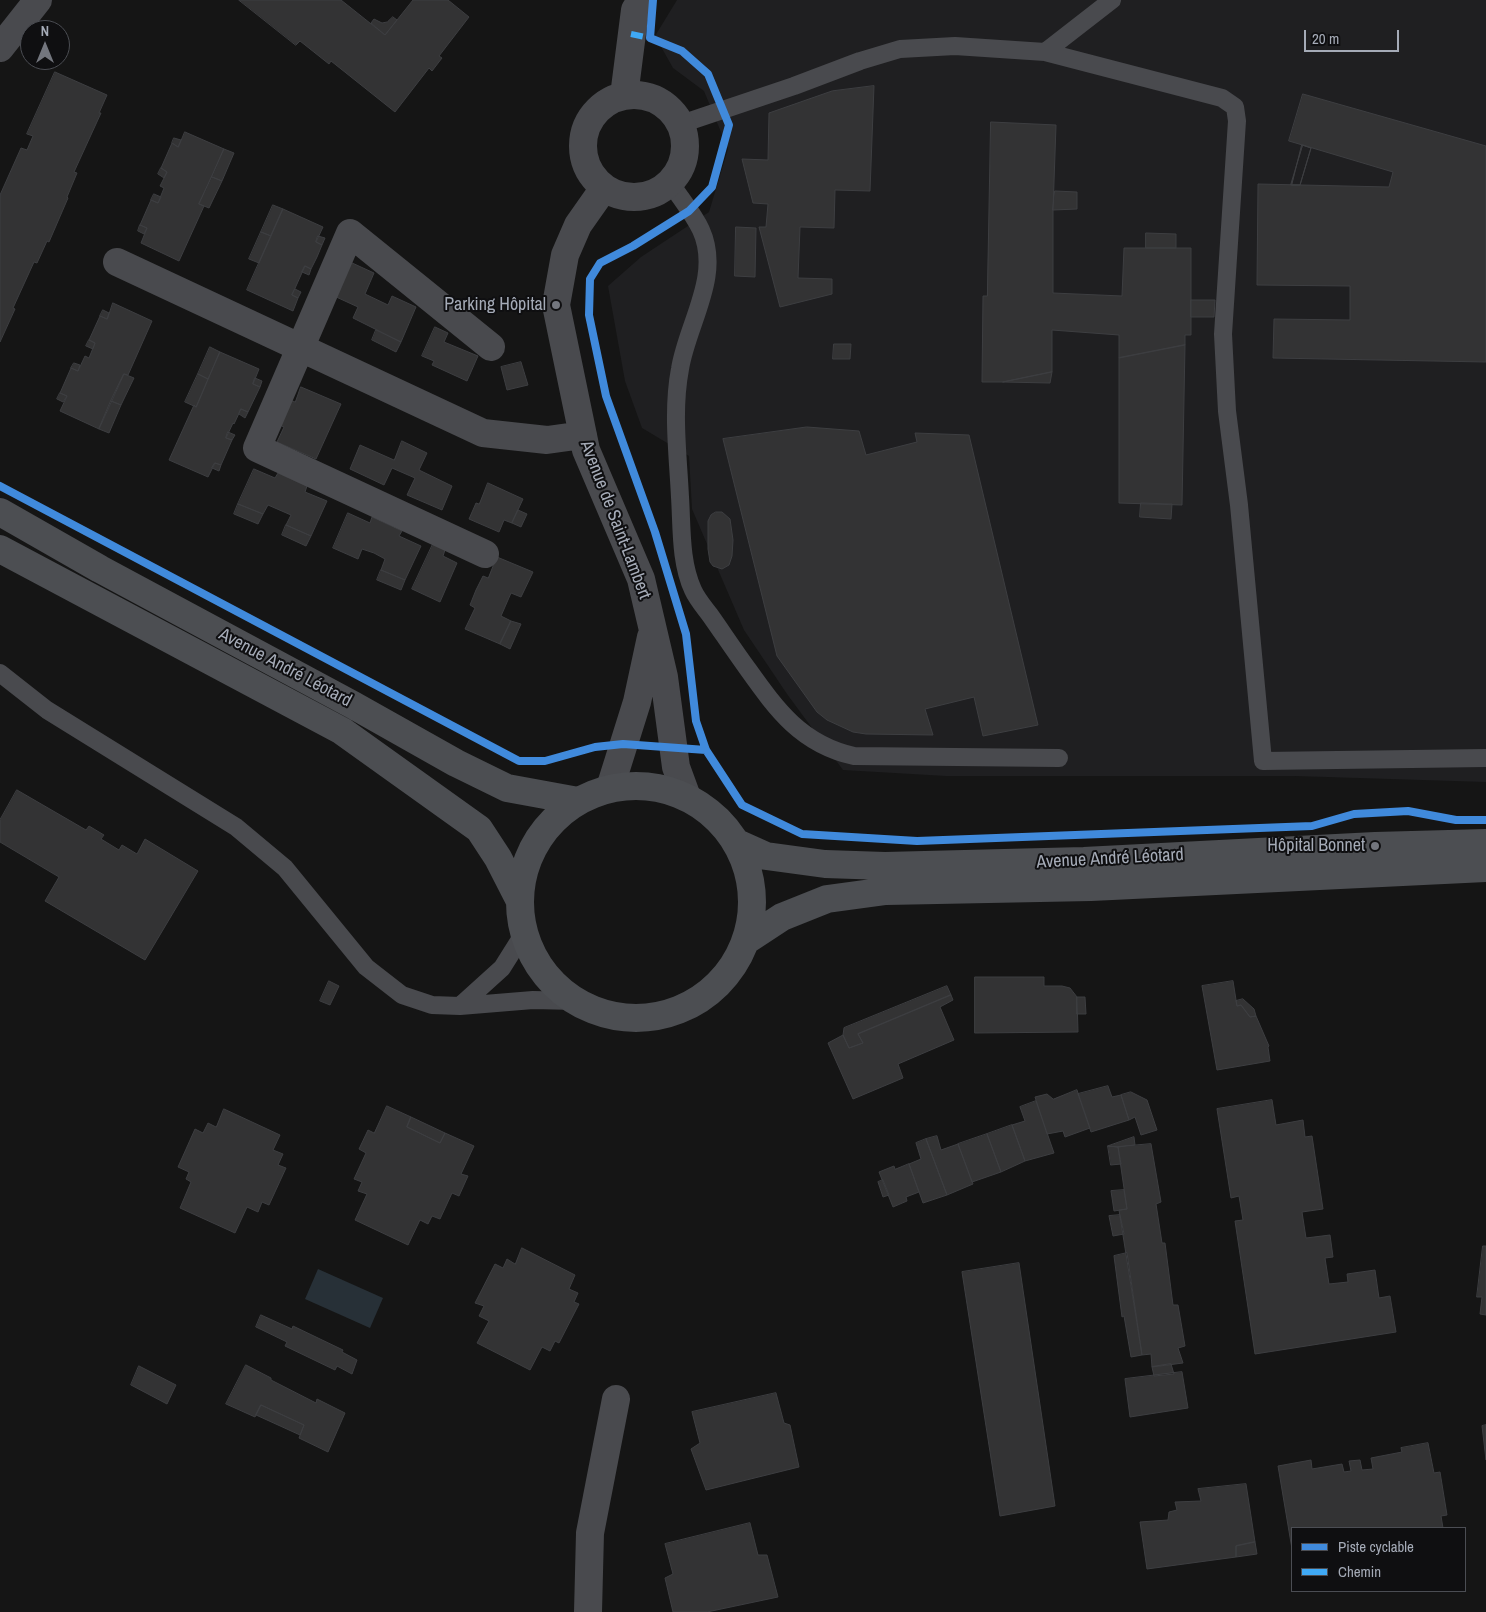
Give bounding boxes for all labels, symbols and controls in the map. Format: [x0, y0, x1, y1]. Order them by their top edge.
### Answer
north arrow [20, 20, 70, 70]
scale bar [1306, 20, 1401, 52]
text: N [41, 22, 49, 40]
text: 20 m [1312, 28, 1339, 49]
place label: Parking Hôpital [444, 294, 546, 316]
marker: Parking Hôpital [550, 299, 562, 311]
street label: Avenue de Saint-Lambert [575, 438, 655, 602]
street label: Avenue André Léotard [215, 624, 355, 712]
place label: Hôpital Bonnet [1267, 835, 1365, 857]
marker: Hôpital Bonnet [1369, 840, 1381, 852]
street label: Avenue André Léotard [1036, 844, 1184, 874]
legend [1291, 1527, 1466, 1592]
text: Piste cyclable [1338, 1536, 1414, 1557]
text: Chemin [1338, 1561, 1381, 1582]

